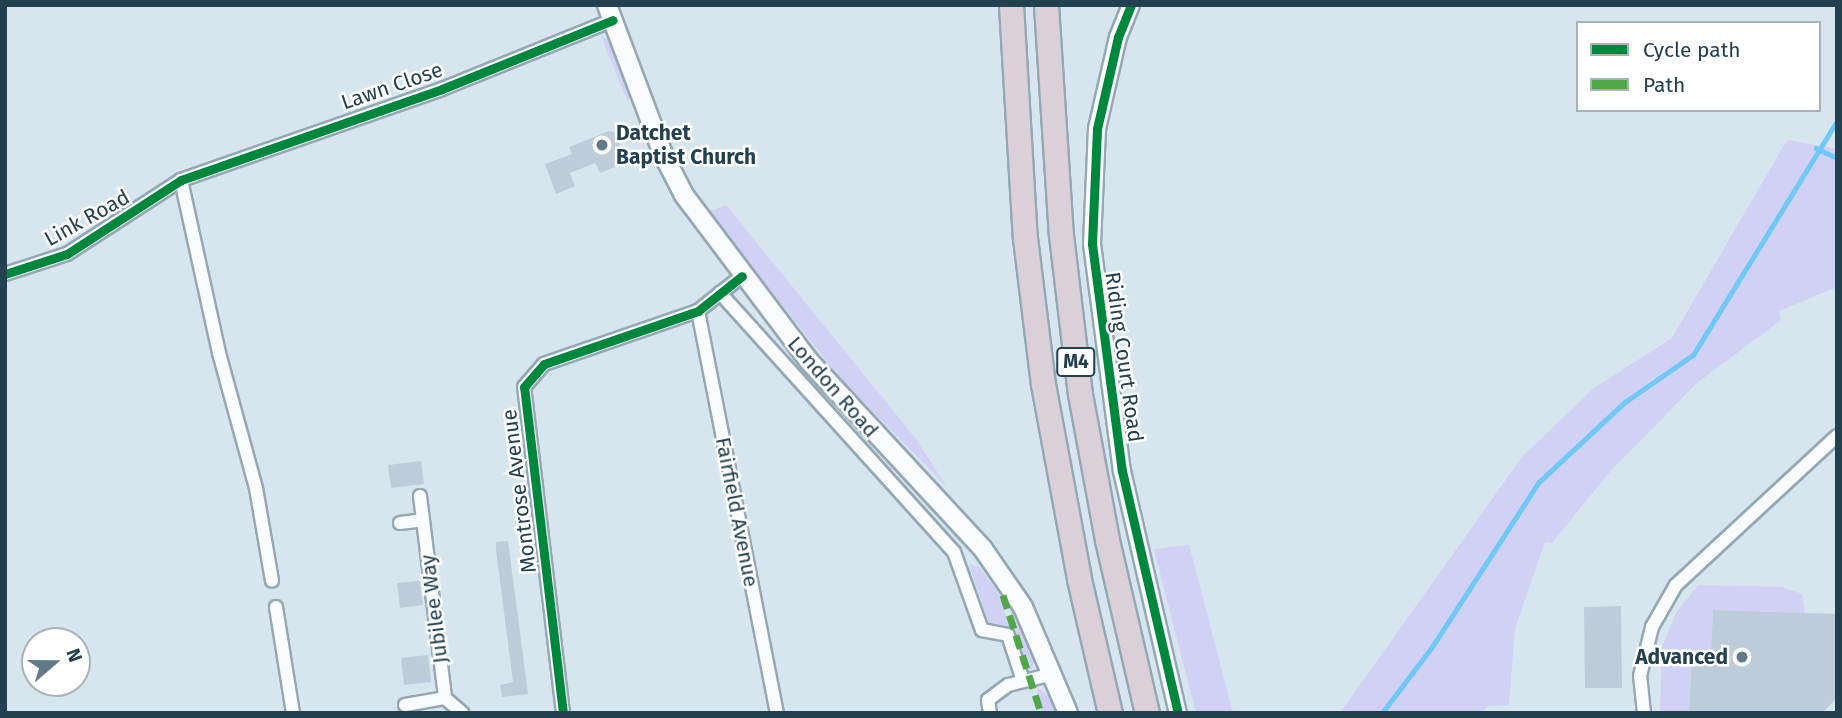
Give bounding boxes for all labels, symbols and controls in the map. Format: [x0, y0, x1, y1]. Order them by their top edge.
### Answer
legend [1576, 21, 1821, 112]
text: Cycle path [1643, 37, 1741, 63]
street label: Lawn Close [338, 57, 446, 115]
text: Path [1643, 72, 1685, 98]
place label: Datchet Baptist Church [616, 120, 756, 170]
marker: Datchet Baptist Church [594, 137, 610, 153]
street label: Link Road [40, 184, 134, 252]
street label: Riding Court Road [1100, 270, 1148, 444]
street label: London Road [782, 331, 884, 443]
road number: M4 [1055, 346, 1097, 378]
street label: Montrose Avenue [496, 408, 542, 574]
street label: Fairfield Avenue [710, 435, 764, 589]
street label: Jubilee Way [415, 553, 453, 665]
north arrow [21, 627, 91, 697]
place label: Advanced [1635, 644, 1728, 670]
text: N [61, 645, 87, 665]
marker: Advanced [1734, 649, 1750, 665]

